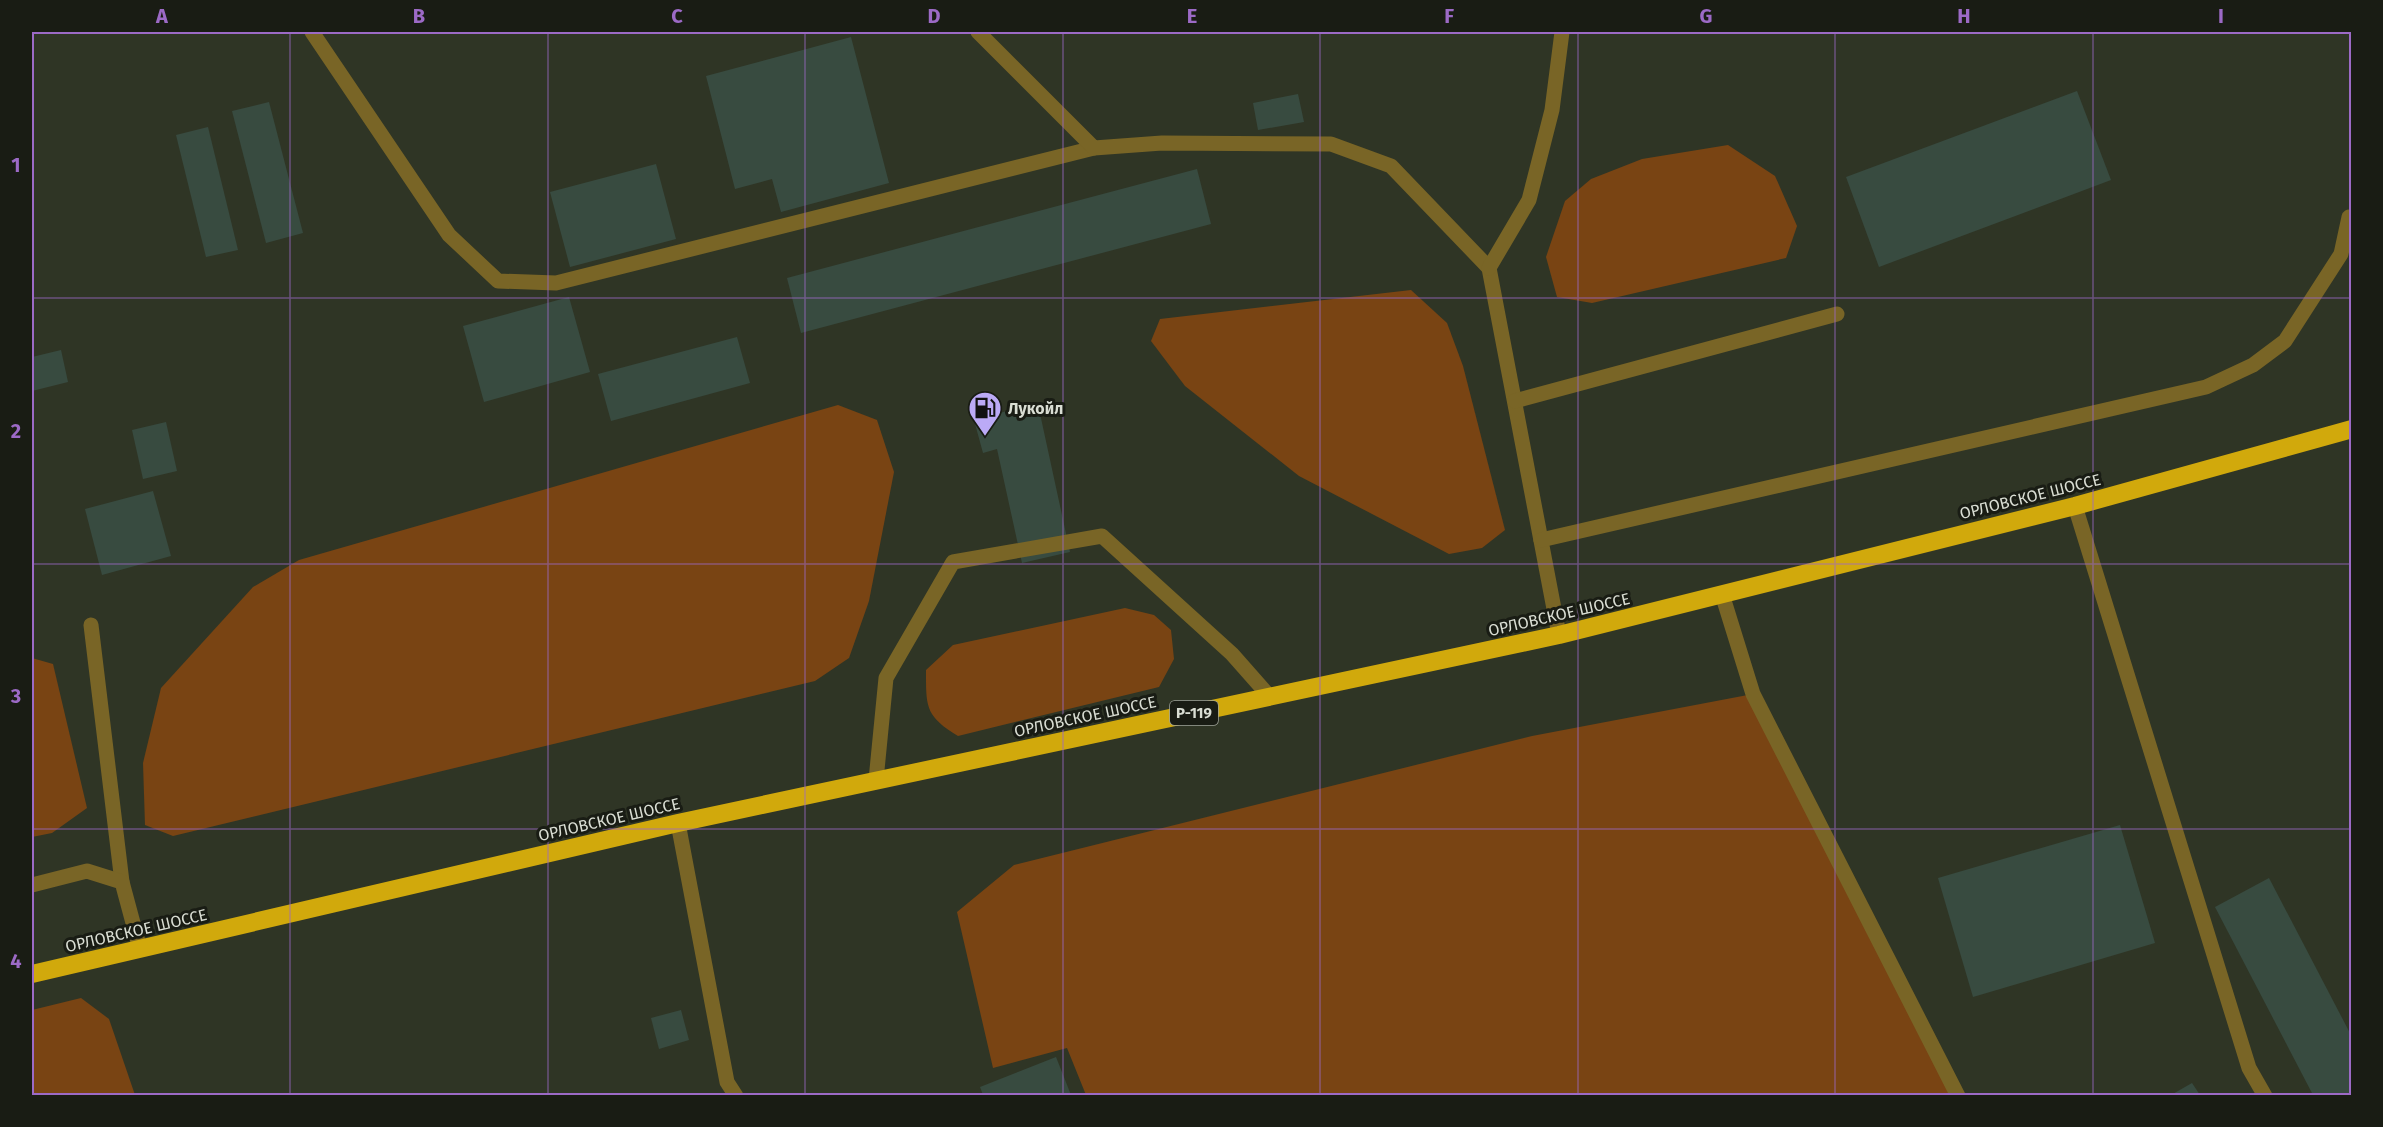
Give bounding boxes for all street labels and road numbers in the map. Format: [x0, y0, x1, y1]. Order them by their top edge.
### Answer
street label: ОРЛОВСКОЕ ШОССЕ [1958, 470, 2103, 523]
street label: ОРЛОВСКОЕ ШОССЕ [1486, 589, 1632, 640]
street label: ОРЛОВСКОЕ ШОССЕ [1012, 692, 1158, 741]
road number: Р-119 [1170, 701, 1218, 725]
street label: ОРЛОВСКОЕ ШОССЕ [536, 794, 682, 845]
street label: ОРЛОВСКОЕ ШОССЕ [63, 905, 209, 956]

